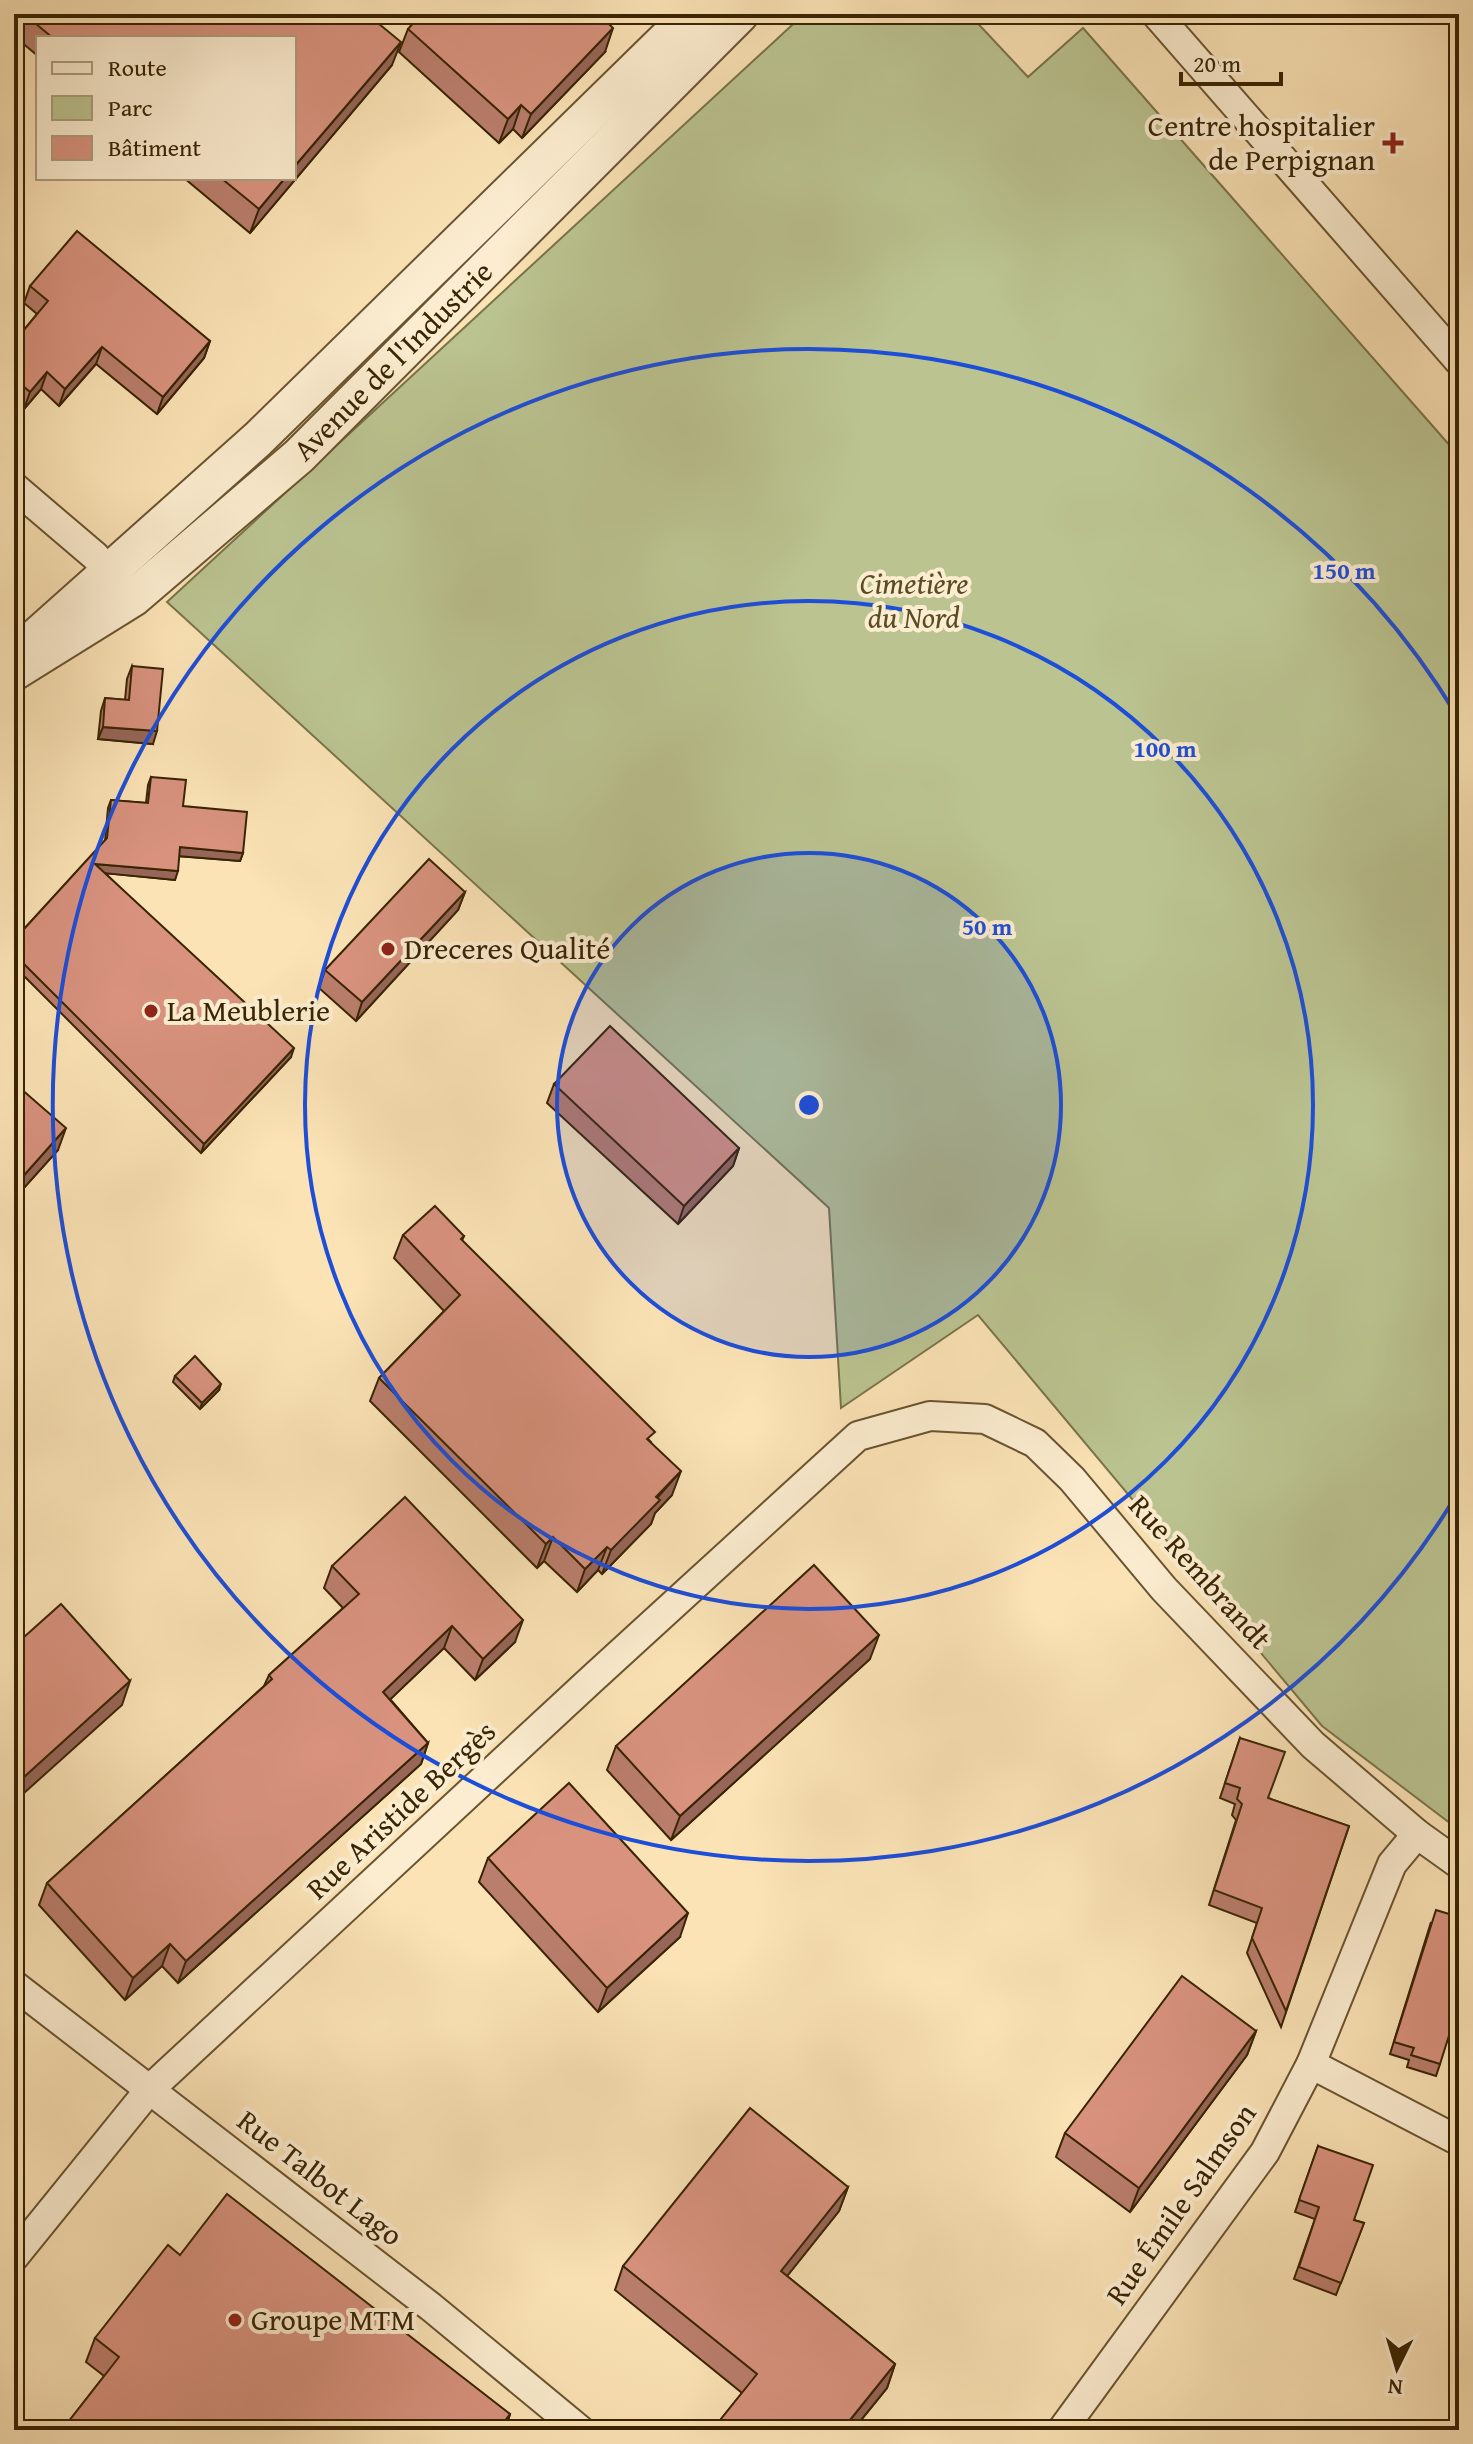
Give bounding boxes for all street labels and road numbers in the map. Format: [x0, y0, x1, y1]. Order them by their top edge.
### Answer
street label: Avenue de l'Industrie [282, 250, 502, 470]
street label: Rue Rembrandt [1119, 1484, 1283, 1659]
street label: Rue Aristide Bergès [296, 1710, 505, 1909]
street label: Rue Émile Salmson [1094, 2094, 1266, 2313]
street label: Rue Talbot Lago [228, 2098, 413, 2256]

